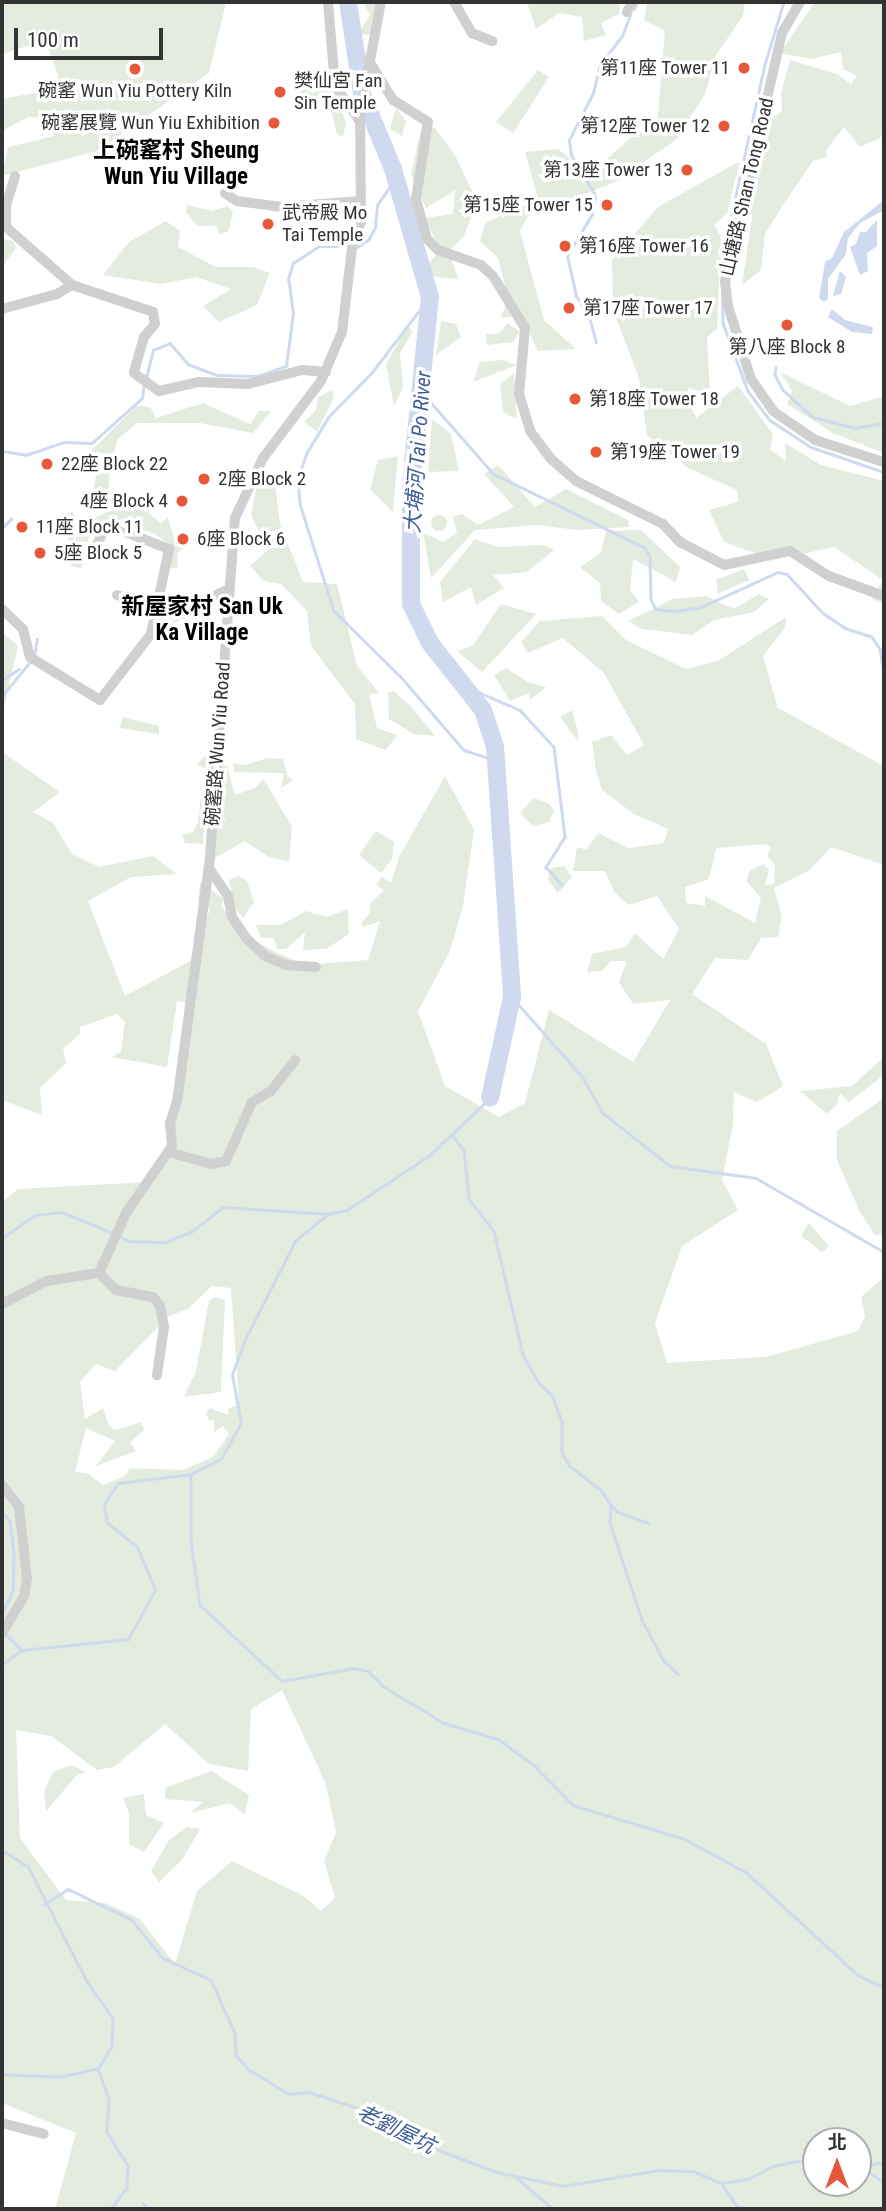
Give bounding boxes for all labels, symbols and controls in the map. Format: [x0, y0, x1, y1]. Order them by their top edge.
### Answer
scale bar [18, 14, 166, 58]
text: 100 m [27, 28, 79, 52]
place label: 第11座 Tower 11 [600, 57, 730, 79]
marker: 第11座 Tower 11 [736, 60, 752, 76]
marker: 碗窰 Wun Yiu Pottery Kiln [127, 61, 143, 77]
place label: 樊仙宮 Fan Sin Temple [294, 70, 382, 114]
place label: 碗窰 Wun Yiu Pottery Kiln [38, 80, 232, 102]
marker: 樊仙宮 Fan Sin Temple [272, 84, 288, 100]
street label: 山塘路 Shan Tong Road [715, 95, 779, 279]
place label: 碗窰展覽 Wun Yiu Exhibition [41, 112, 260, 134]
marker: 碗窰展覽 Wun Yiu Exhibition [266, 115, 282, 131]
place label: 第12座 Tower 12 [580, 115, 710, 137]
marker: 第12座 Tower 12 [716, 118, 732, 134]
district label: 上碗窰村 Sheung Wun Yiu Village [93, 137, 259, 191]
place label: 第13座 Tower 13 [543, 159, 673, 181]
marker: 第13座 Tower 13 [679, 162, 695, 178]
place label: 第15座 Tower 15 [463, 194, 593, 216]
marker: 第15座 Tower 15 [599, 197, 615, 213]
place label: 武帝殿 Mo Tai Temple [282, 202, 367, 246]
marker: 武帝殿 Mo Tai Temple [260, 216, 276, 232]
place label: 第16座 Tower 16 [579, 235, 709, 257]
marker: 第16座 Tower 16 [557, 238, 573, 254]
place label: 第17座 Tower 17 [583, 297, 713, 319]
marker: 第17座 Tower 17 [561, 300, 577, 316]
marker: 第八座 Block 8 [779, 317, 795, 333]
place label: 第八座 Block 8 [729, 336, 845, 358]
water label: 大埔河 Tai Po River [400, 370, 436, 534]
place label: 第18座 Tower 18 [589, 388, 719, 410]
marker: 第18座 Tower 18 [567, 391, 583, 407]
place label: 第19座 Tower 19 [610, 441, 740, 463]
marker: 第19座 Tower 19 [588, 444, 604, 460]
place label: 22座 Block 22 [61, 453, 168, 475]
marker: 22座 Block 22 [39, 456, 55, 472]
place label: 2座 Block 2 [218, 468, 306, 490]
marker: 2座 Block 2 [196, 471, 212, 487]
place label: 4座 Block 4 [80, 490, 168, 512]
marker: 4座 Block 4 [174, 493, 190, 509]
place label: 11座 Block 11 [36, 516, 143, 538]
marker: 11座 Block 11 [14, 519, 30, 535]
place label: 6座 Block 6 [197, 528, 285, 550]
marker: 6座 Block 6 [175, 531, 191, 547]
place label: 5座 Block 5 [54, 542, 142, 564]
marker: 5座 Block 5 [32, 545, 48, 561]
district label: 新屋家村 San Uk Ka Village [121, 593, 283, 647]
street label: 碗窰路 Wun Yiu Road [201, 661, 235, 827]
water label: 老劉屋坑 [353, 2099, 439, 2159]
north arrow [802, 2127, 872, 2197]
text: 北 [827, 2131, 847, 2154]

